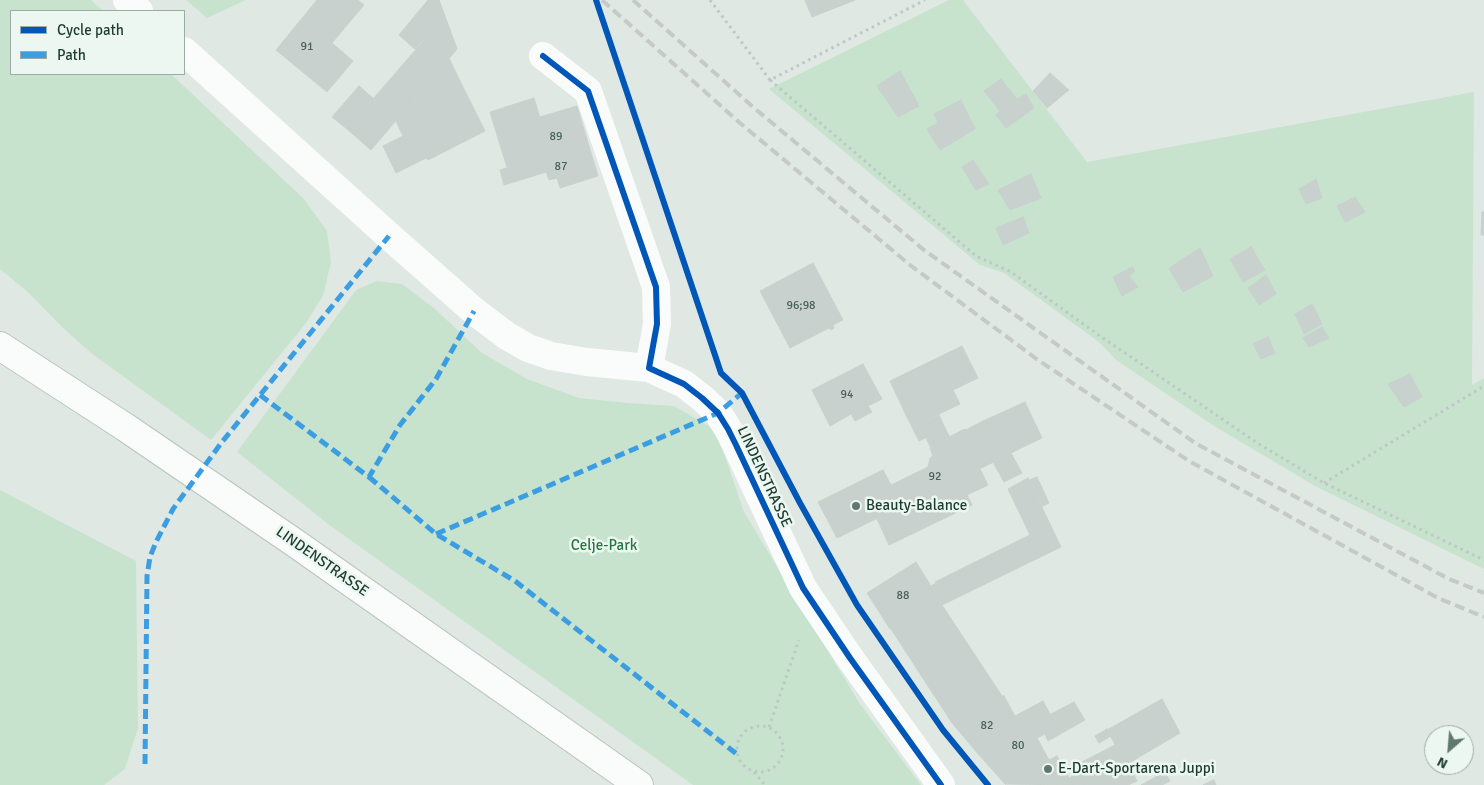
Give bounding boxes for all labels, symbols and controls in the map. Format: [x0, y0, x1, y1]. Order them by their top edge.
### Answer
legend [10, 10, 185, 75]
text: Cycle path [57, 21, 124, 39]
house number: 91 [301, 40, 313, 54]
text: Path [57, 46, 86, 64]
house number: 89 [550, 130, 562, 144]
house number: 87 [555, 160, 567, 174]
house number: 96;98 [786, 299, 816, 313]
house number: 94 [841, 388, 853, 402]
street label: LINDENSTRASSE [733, 424, 795, 530]
house number: 92 [929, 470, 941, 484]
place label: Beauty-Balance [866, 497, 967, 515]
marker: Beauty-Balance [850, 500, 862, 512]
street label: LINDENSTRASSE [272, 523, 372, 601]
park label: Celje-Park [571, 537, 637, 555]
house number: 88 [897, 589, 909, 603]
house number: 82 [981, 719, 993, 733]
north arrow [1424, 725, 1474, 775]
house number: 80 [1012, 739, 1024, 753]
text: N [1434, 753, 1451, 773]
place label: E-Dart-Sportarena Juppi [1058, 760, 1215, 778]
marker: E-Dart-Sportarena Juppi [1042, 763, 1054, 775]

